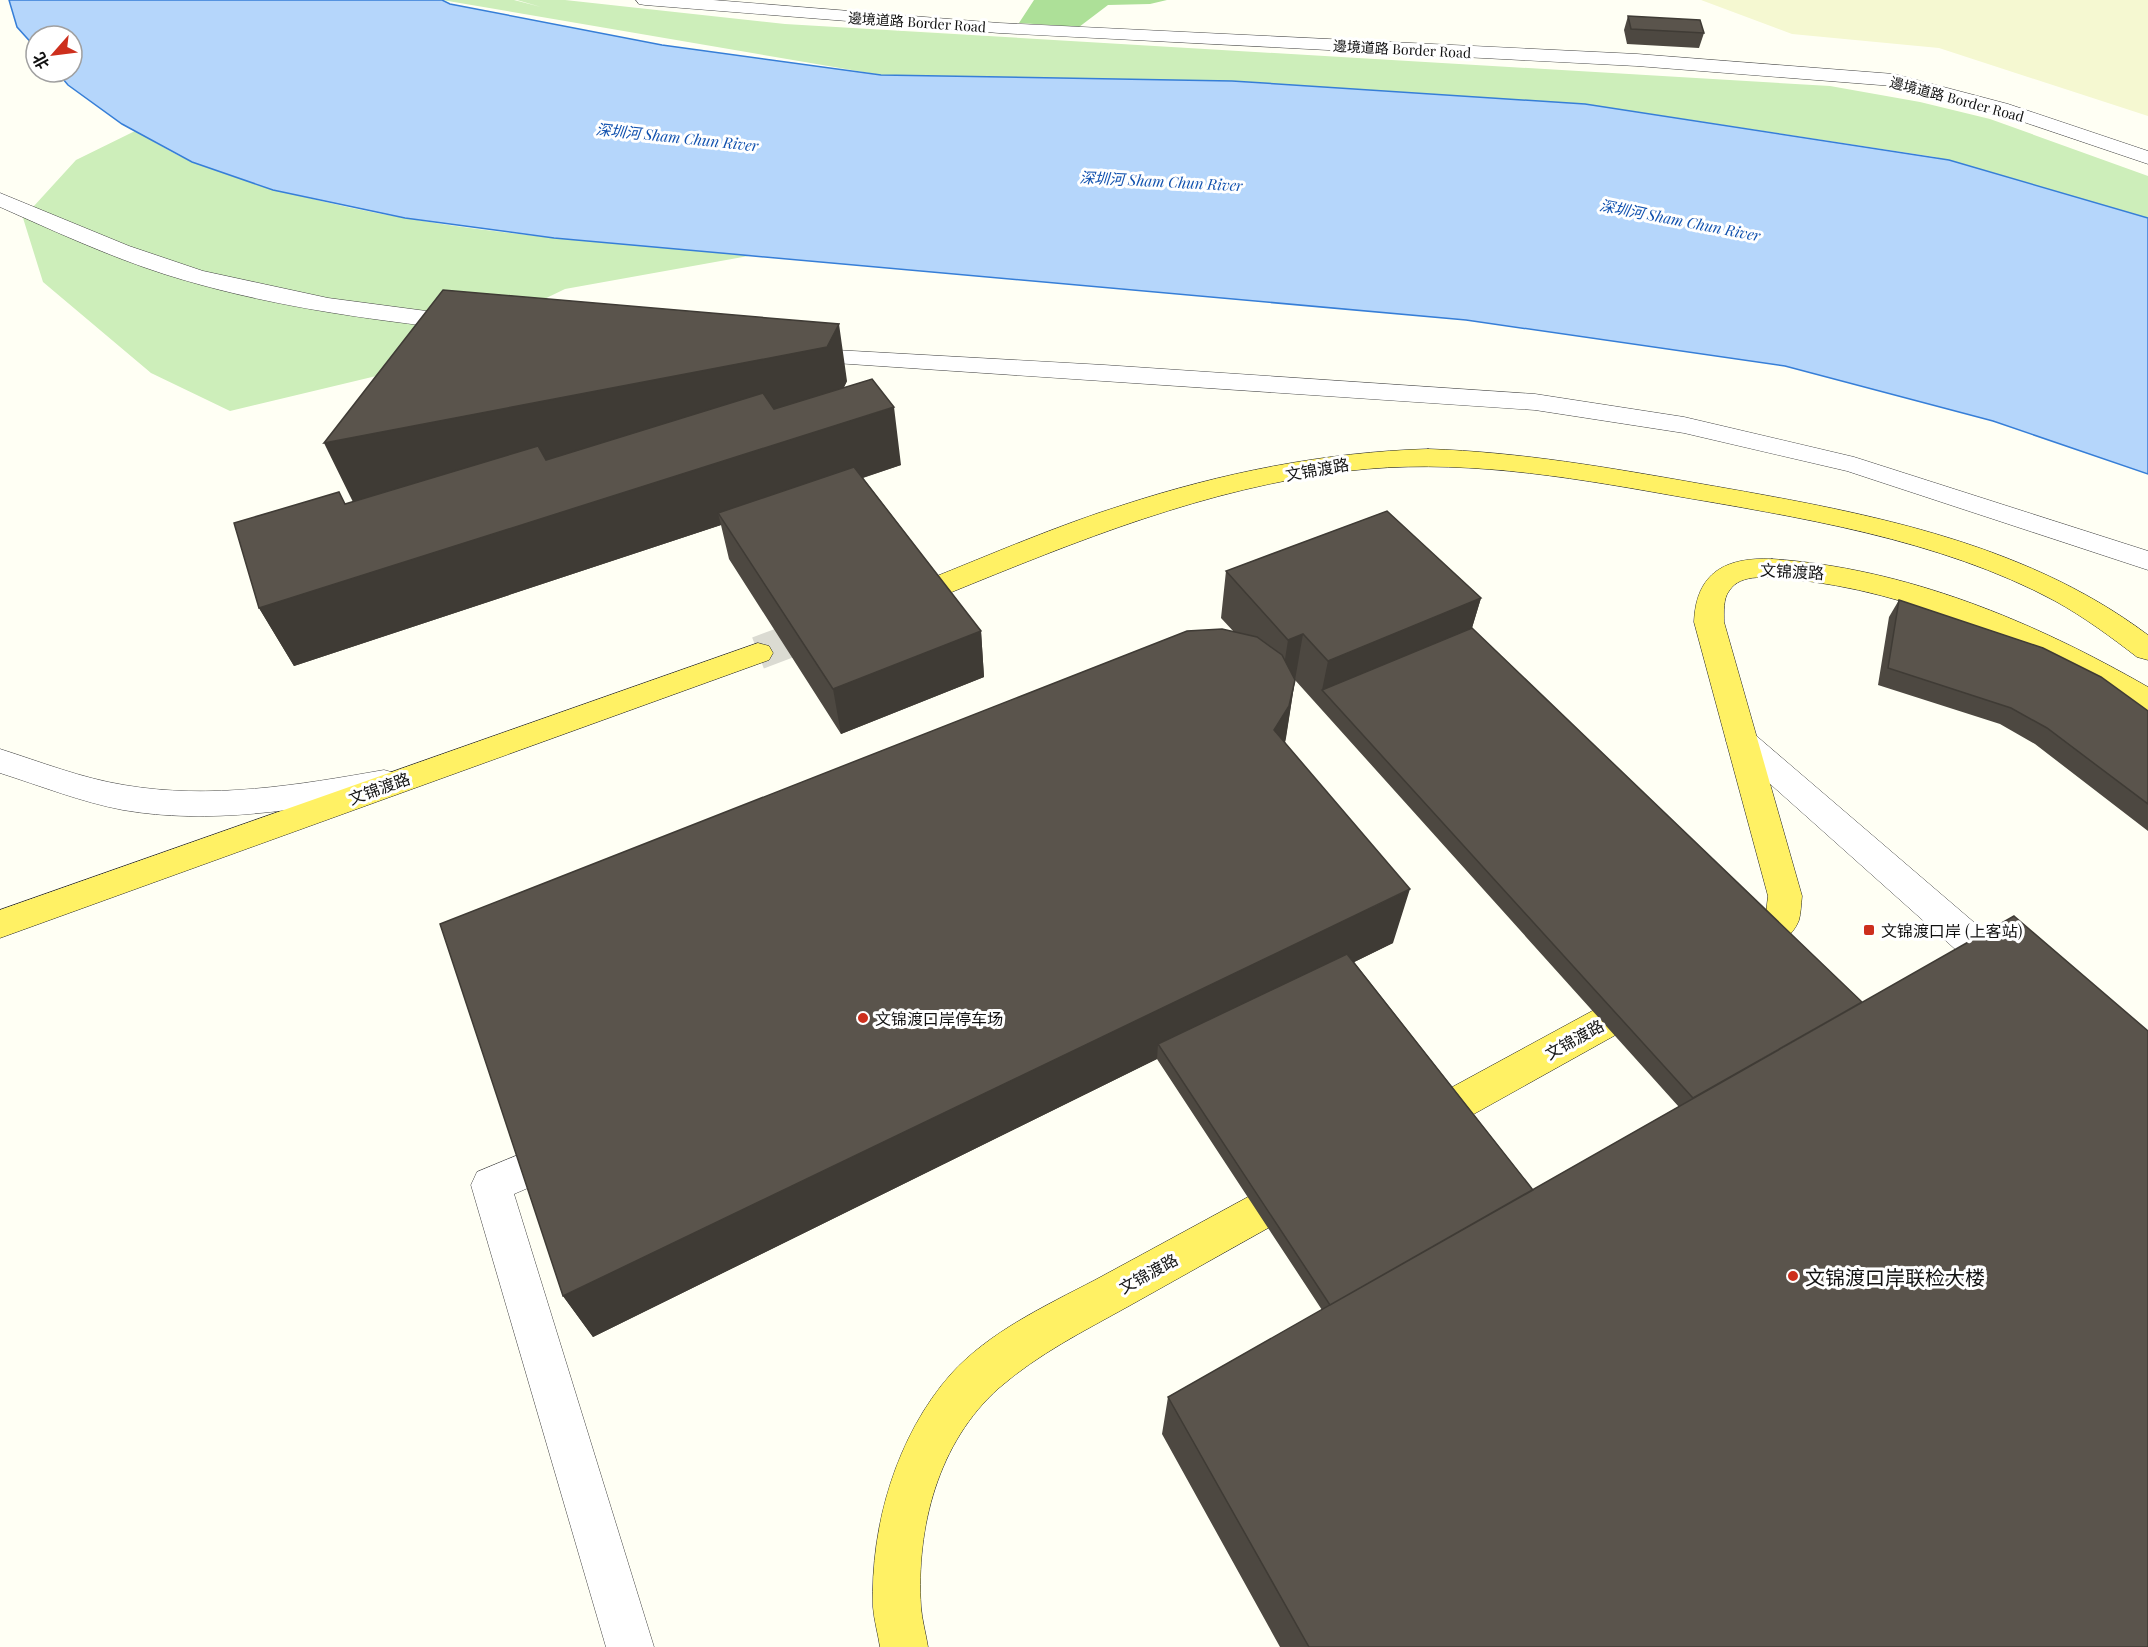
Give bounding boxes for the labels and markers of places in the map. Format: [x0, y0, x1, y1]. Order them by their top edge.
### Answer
place label: 文锦渡口岸 (上客站) [1881, 920, 2022, 941]
marker: 文锦渡口岸 (上客站) [1862, 923, 1876, 937]
place label: 文锦渡口岸停车场 [875, 1008, 1003, 1029]
marker: 文锦渡口岸停车场 [856, 1011, 870, 1025]
place label: 文锦渡口岸联检大楼 [1805, 1263, 1985, 1290]
marker: 文锦渡口岸联检大楼 [1786, 1269, 1800, 1283]

